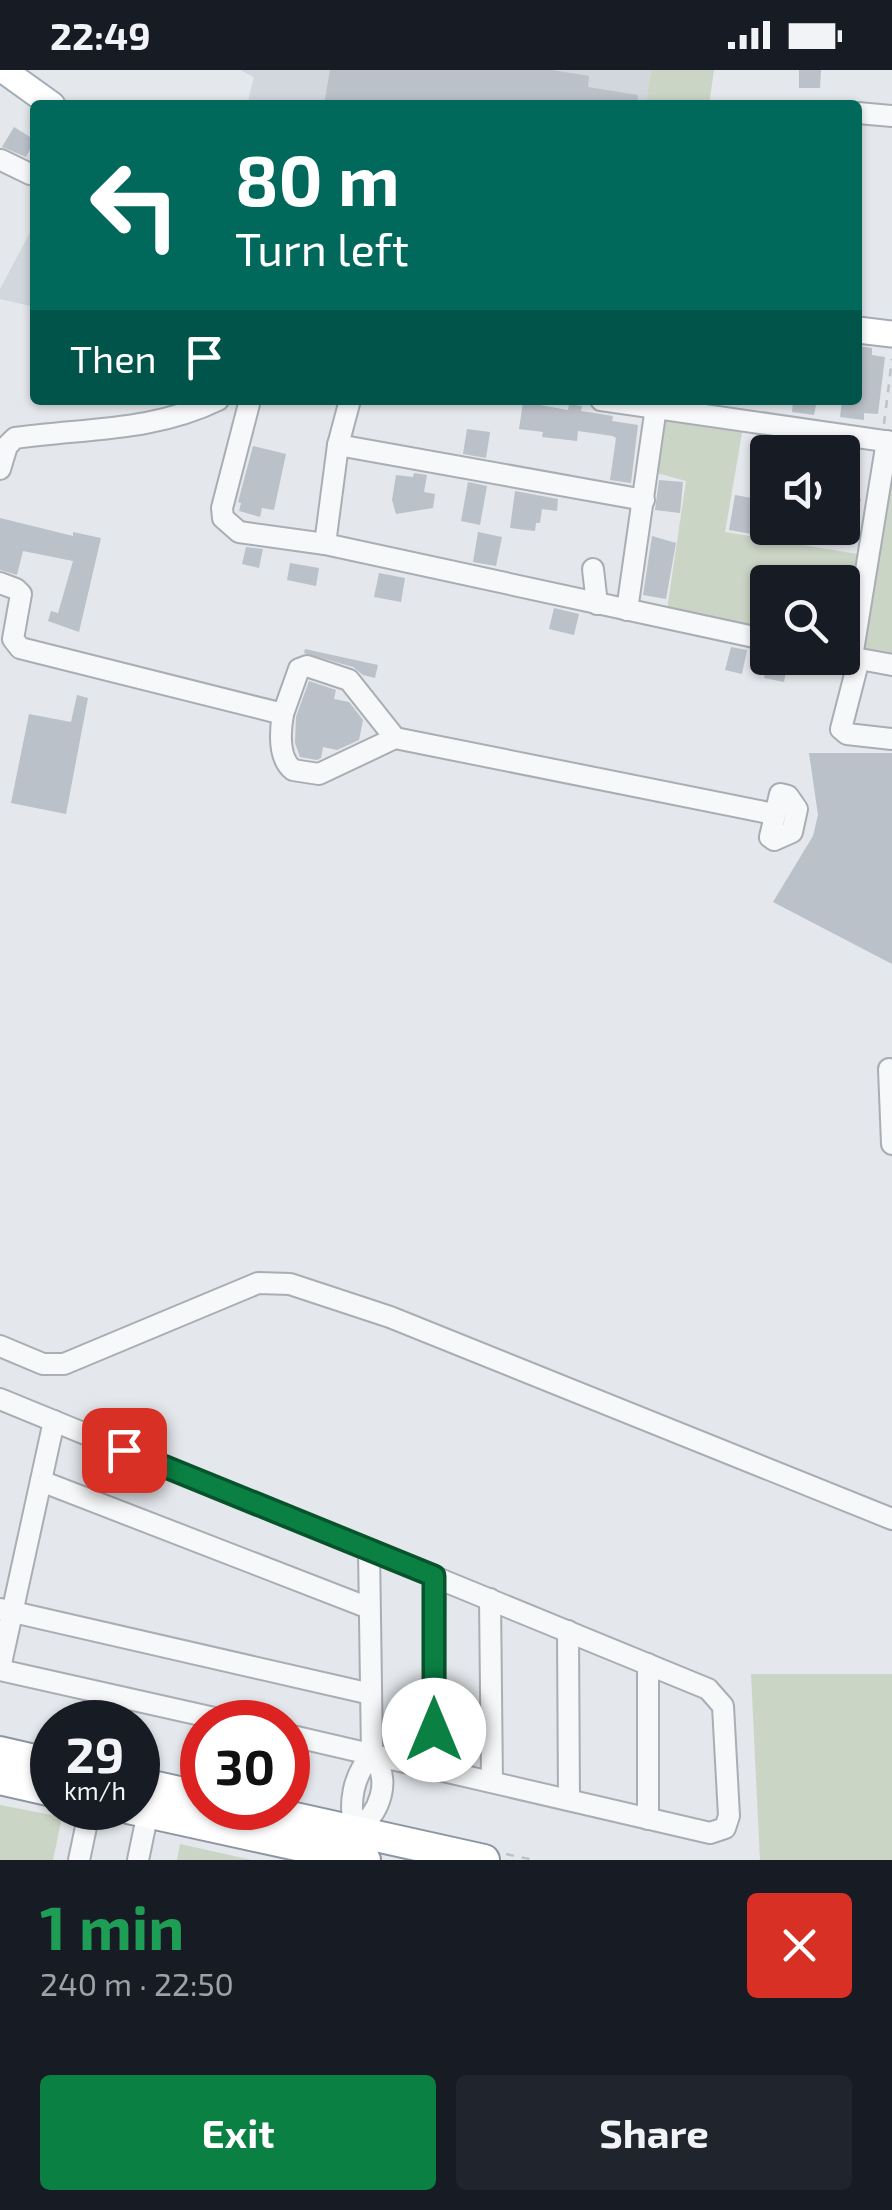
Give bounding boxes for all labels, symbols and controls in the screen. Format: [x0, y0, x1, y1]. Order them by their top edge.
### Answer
text: 22:49 [50, 12, 151, 58]
text: 80 m [235, 136, 400, 220]
icon: left [70, 140, 200, 270]
text: Turn left [235, 221, 409, 275]
icon: arrive [177, 330, 232, 385]
text: Then [70, 335, 157, 381]
map controls [750, 435, 860, 675]
button: sound [750, 435, 860, 545]
button: search [750, 565, 860, 675]
pin [82, 1408, 167, 1493]
icon: arrive [97, 1423, 152, 1478]
position arrow [382, 1678, 486, 1782]
speed limit sign: 30 [180, 1700, 310, 1830]
text: 29 [66, 1723, 124, 1783]
text: km/h [64, 1775, 126, 1805]
text: 1 min [40, 1890, 184, 1962]
button: close [747, 1893, 852, 1998]
text: 240 m · 22:50 [40, 1964, 234, 2002]
button: Exit [40, 2075, 436, 2190]
button: Share [456, 2075, 852, 2190]

